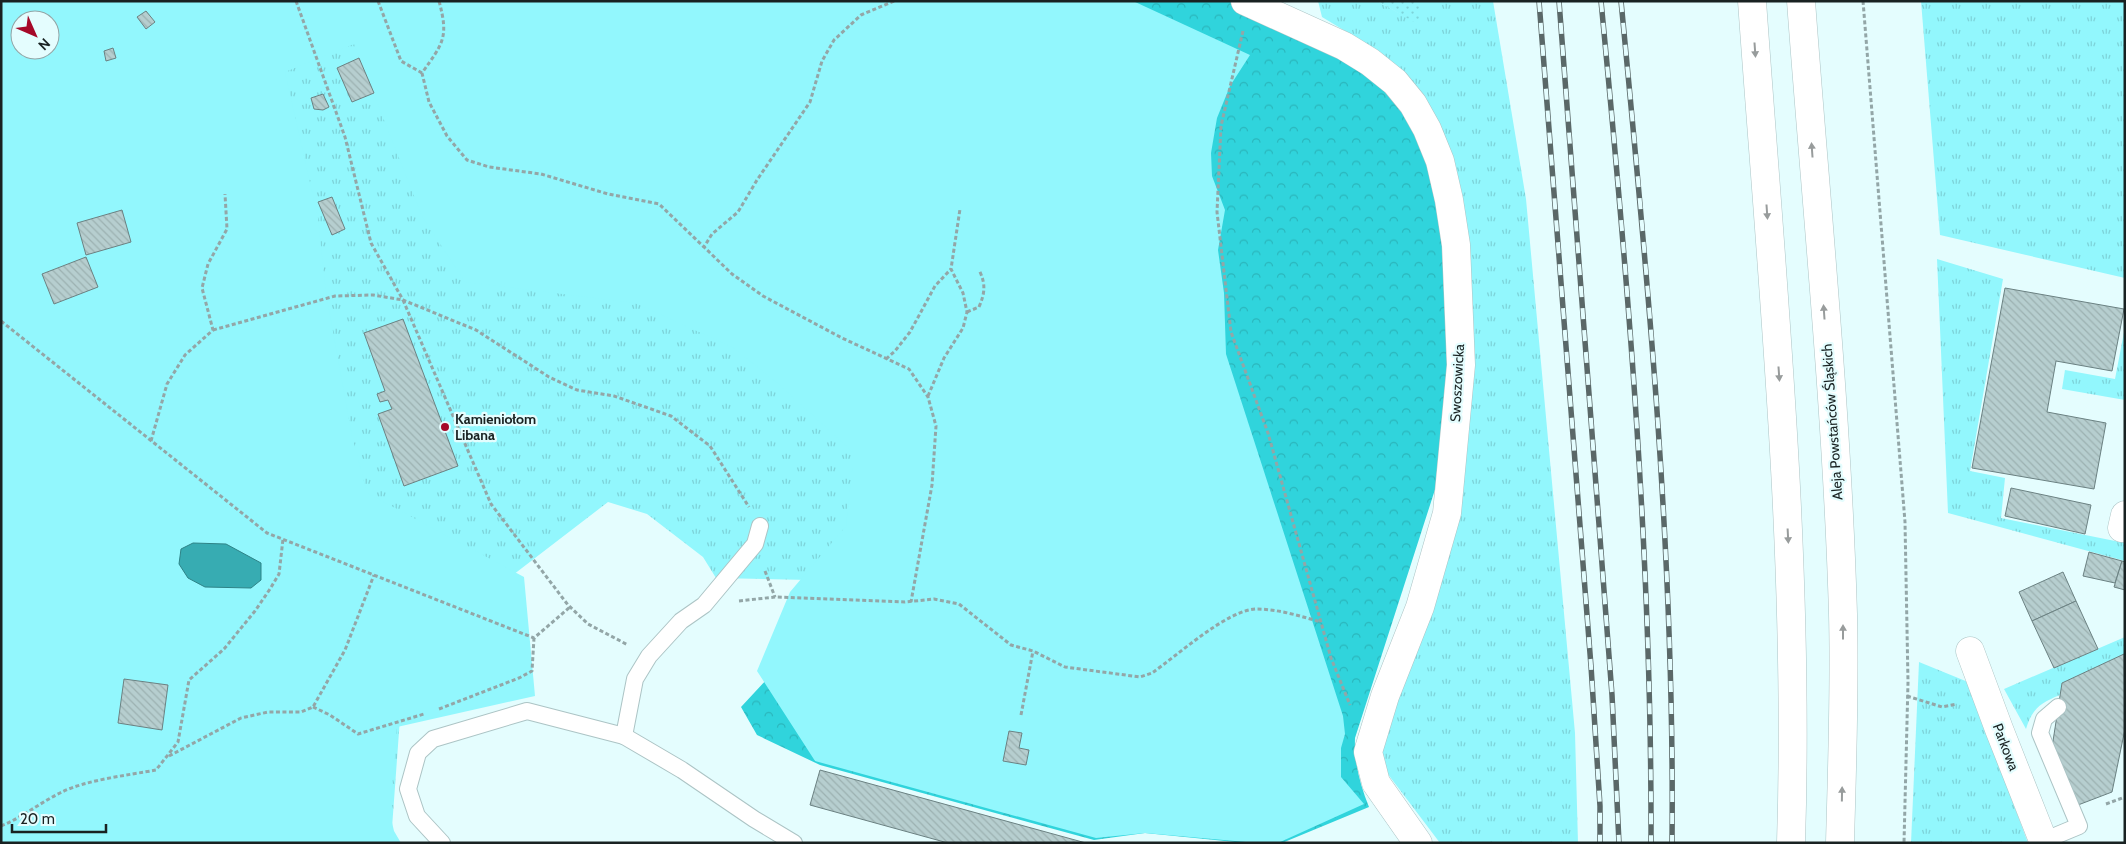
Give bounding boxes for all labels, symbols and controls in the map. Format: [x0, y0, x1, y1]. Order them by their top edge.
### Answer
north arrow [10, 10, 60, 60]
text: N [34, 34, 54, 54]
one-way arrow [1752, 42, 1760, 58]
one-way arrow [1808, 142, 1816, 158]
one-way arrow [1764, 204, 1772, 220]
one-way arrow [1820, 304, 1828, 320]
street label: Swoszowicka [1446, 343, 1468, 422]
street label: Aleja Powstańców Śląskich [1818, 343, 1846, 501]
one-way arrow [1775, 366, 1783, 382]
place label: Kamieniołom Libana [455, 410, 536, 444]
marker: Kamieniołom Libana [439, 421, 451, 433]
one-way arrow [1785, 528, 1793, 544]
one-way arrow [1839, 623, 1847, 639]
street label: Parkowa [1989, 721, 2023, 774]
one-way arrow [1838, 786, 1846, 802]
scale bar [12, 802, 106, 834]
text: 20 m [20, 810, 55, 828]

